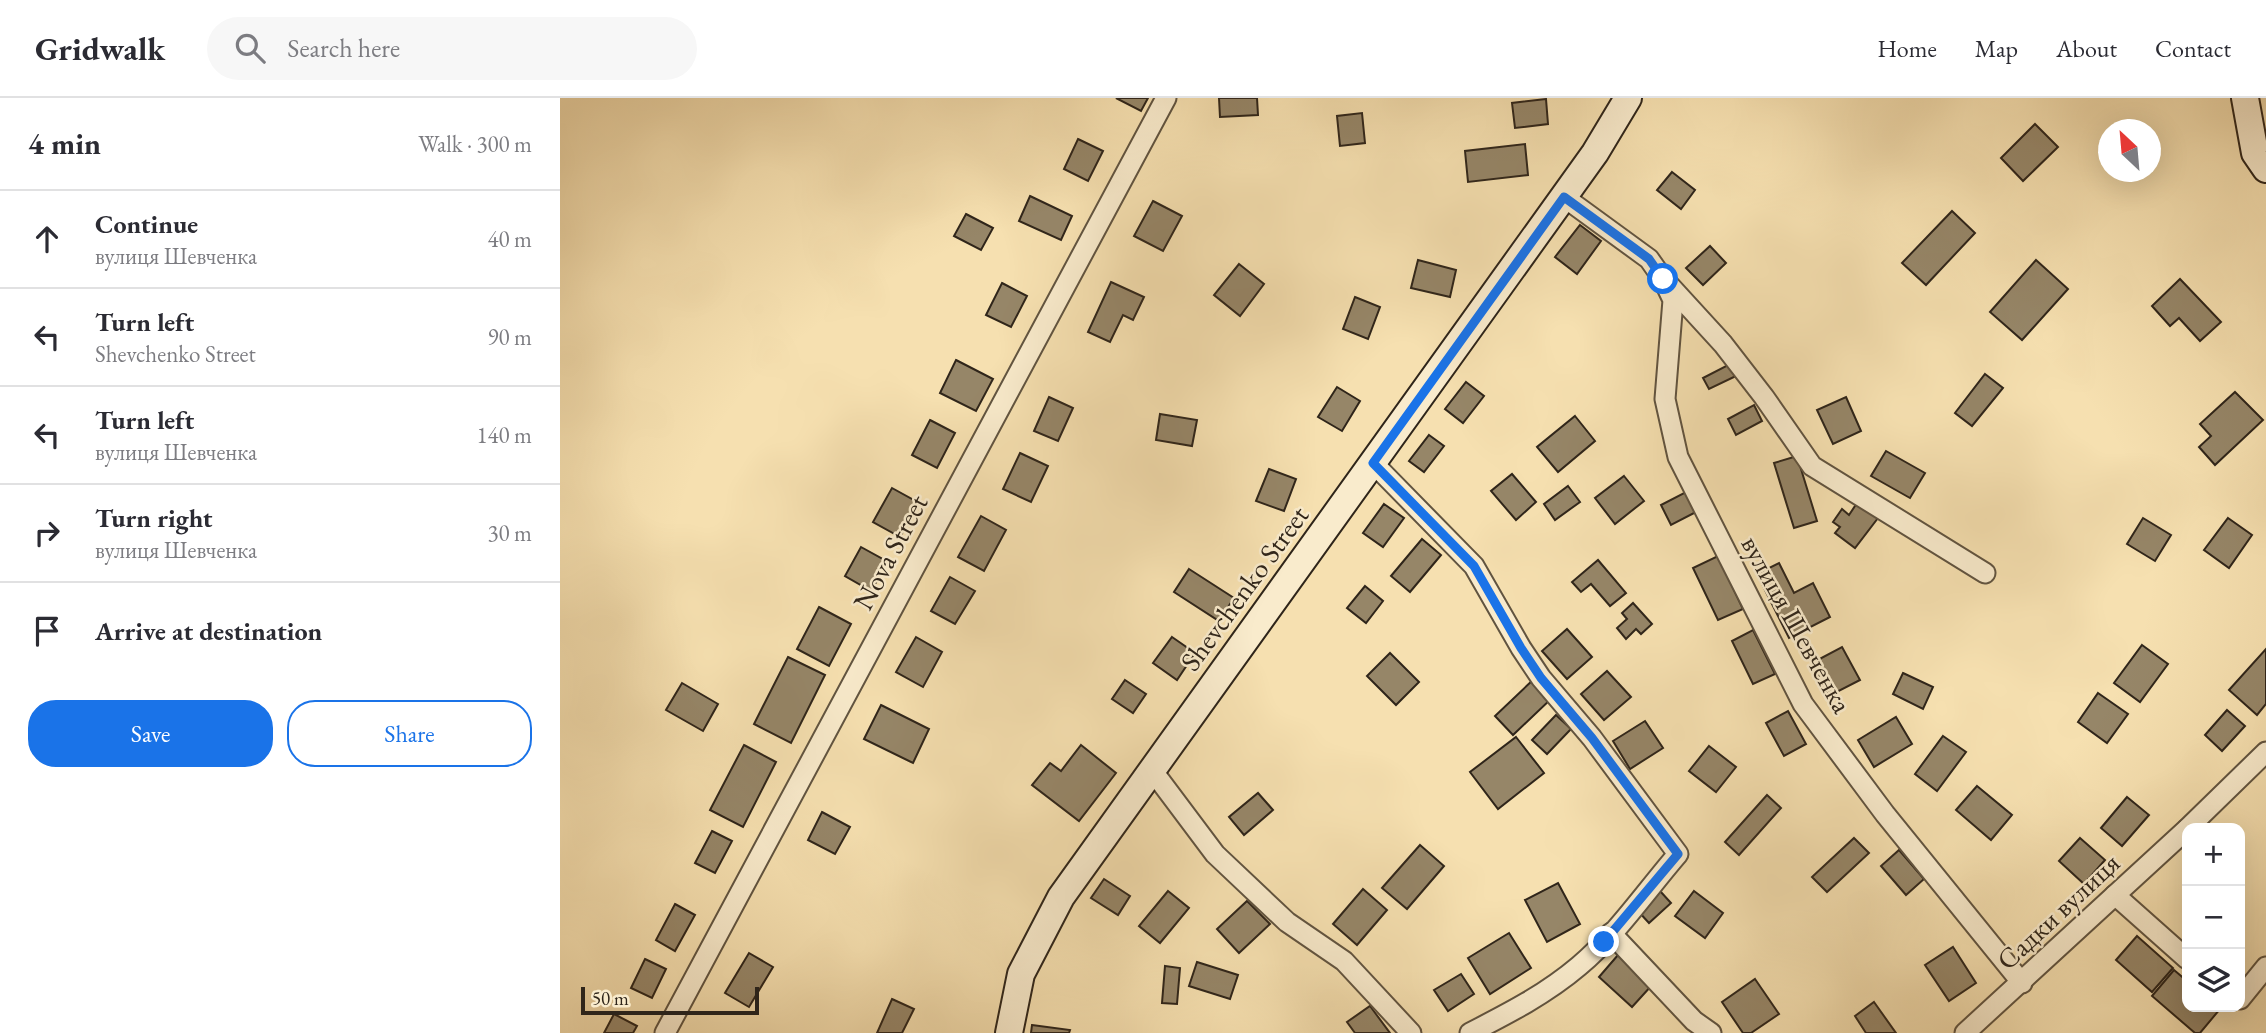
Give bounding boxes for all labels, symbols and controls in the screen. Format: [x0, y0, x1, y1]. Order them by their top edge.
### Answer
search box [207, 17, 697, 80]
text: Gridwalk [35, 27, 165, 70]
icon: search [231, 29, 269, 67]
text: Search here [287, 31, 400, 65]
text: Home [1877, 33, 1937, 64]
text: Map [1975, 33, 2018, 64]
text: About [2056, 33, 2117, 64]
text: Contact [2155, 33, 2231, 64]
north arrow [2098, 119, 2161, 182]
text: 4 min [28, 124, 101, 163]
text: Walk · 300 m [418, 129, 532, 159]
text: Continue [95, 207, 198, 241]
icon: ahead [28, 220, 66, 258]
text: 40 m [487, 224, 532, 254]
text: вулиця Шевченка [95, 241, 257, 271]
route start [1647, 263, 1678, 294]
text: Turn left [95, 305, 194, 339]
icon: left [28, 318, 66, 356]
text: 90 m [487, 322, 532, 352]
text: Shevchenko Street [95, 339, 256, 369]
text: Turn left [95, 403, 194, 437]
icon: left [28, 416, 66, 454]
text: 140 m [476, 420, 532, 450]
text: вулиця Шевченка [95, 437, 257, 467]
street label: Nova Street [845, 488, 936, 616]
street label: Shevchenko Street [1172, 498, 1316, 678]
text: Turn right [95, 501, 213, 535]
icon: right [28, 514, 66, 552]
text: 30 m [487, 518, 532, 548]
street label: вулиця Шевченка [1733, 529, 1861, 720]
text: вулиця Шевченка [95, 535, 257, 565]
icon: arrive [28, 612, 66, 650]
text: Arrive at destination [95, 614, 322, 648]
button: Save [28, 700, 273, 767]
button: Share [287, 700, 532, 767]
map controls [2182, 823, 2245, 1012]
button: + [2182, 823, 2245, 886]
street label: Садки вулиця [1989, 845, 2127, 977]
button: − [2182, 886, 2245, 949]
route end [1588, 926, 1619, 957]
button: layers [2182, 949, 2245, 1012]
scale bar [581, 984, 760, 1016]
text: 50 m [592, 986, 629, 1011]

